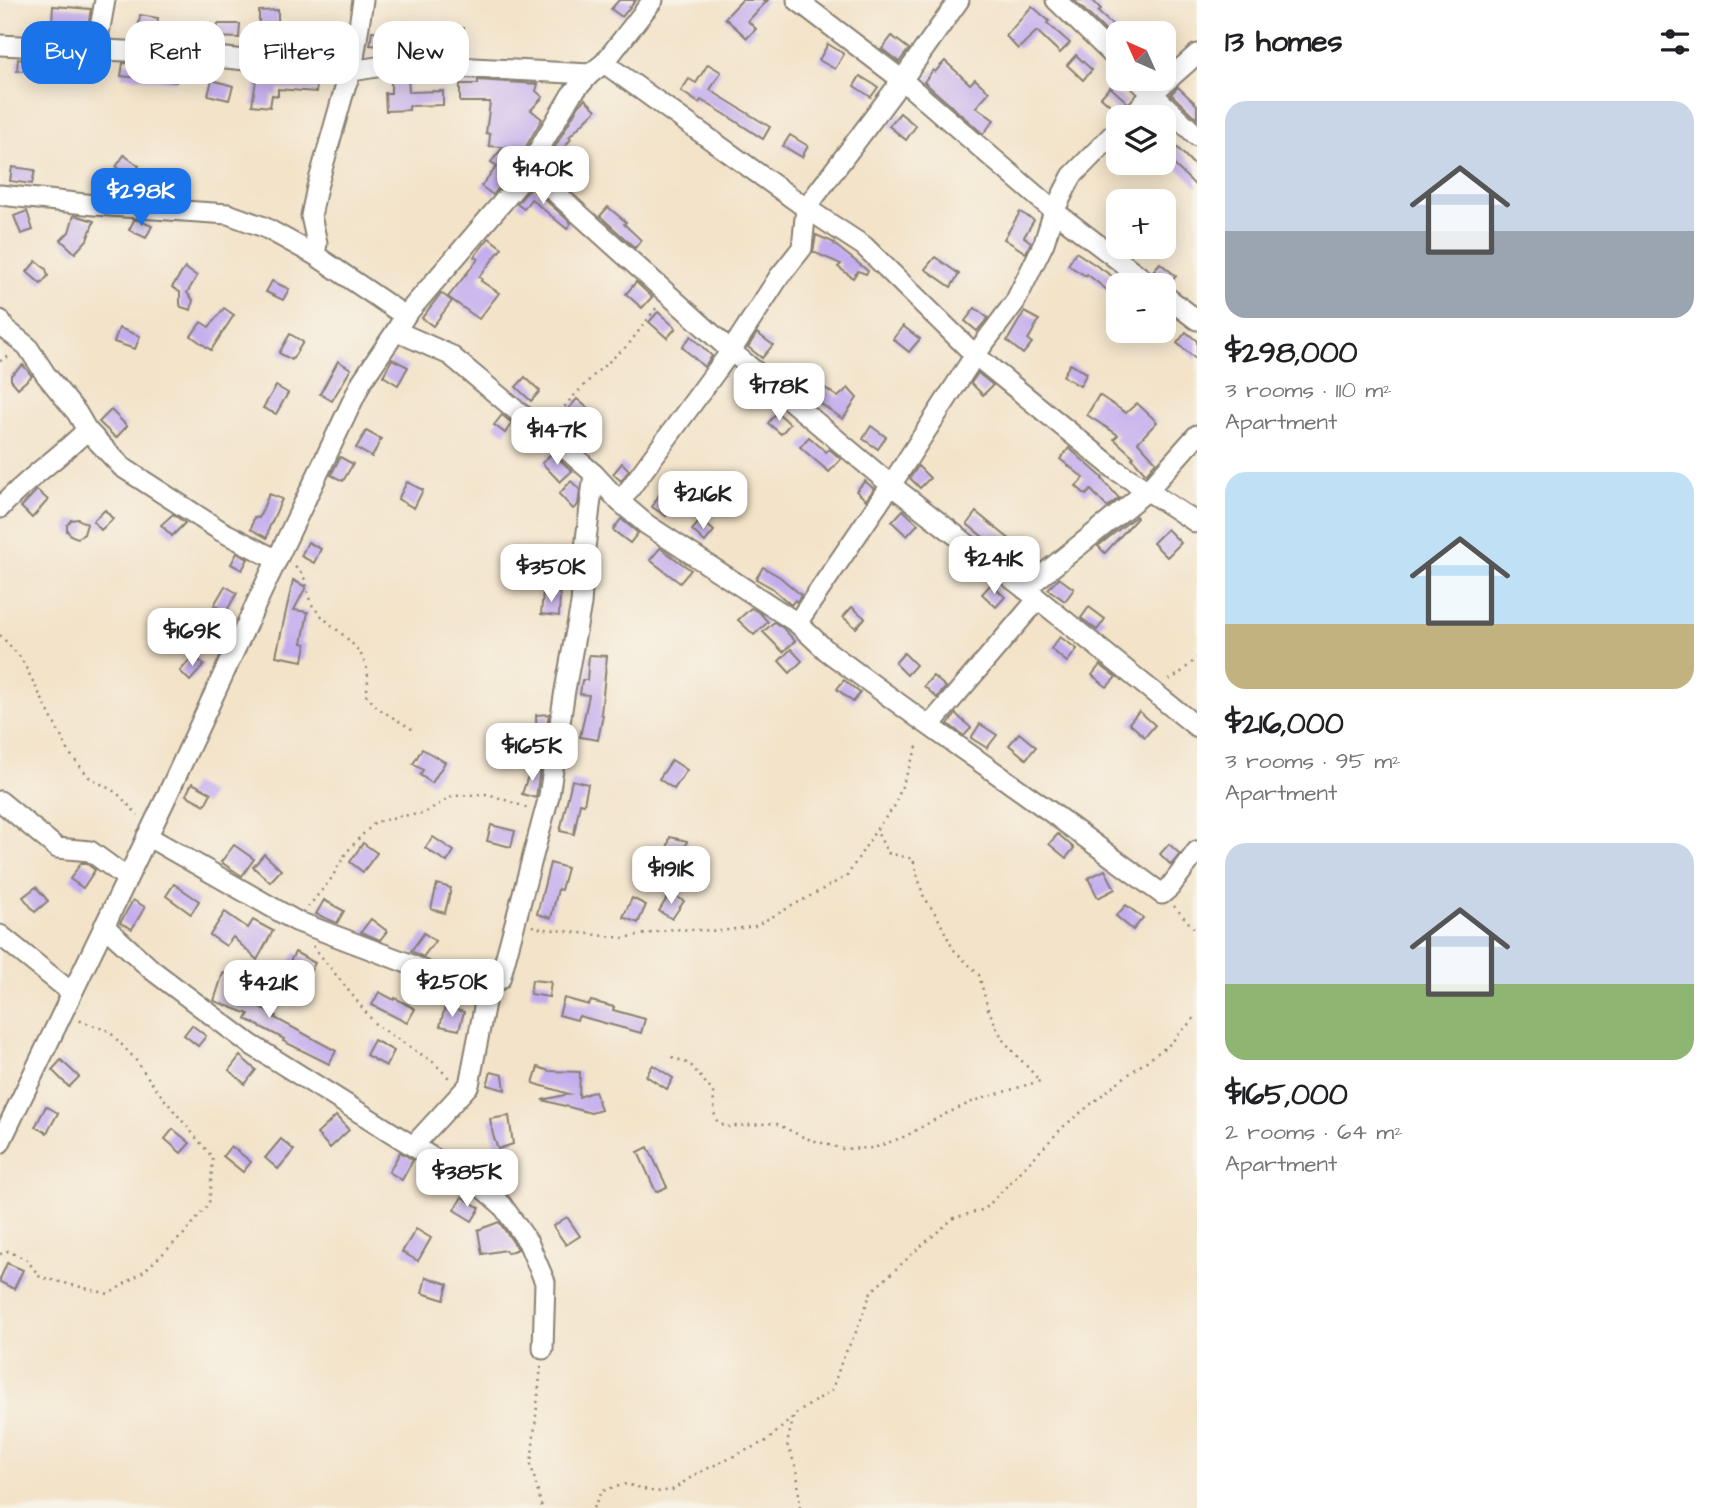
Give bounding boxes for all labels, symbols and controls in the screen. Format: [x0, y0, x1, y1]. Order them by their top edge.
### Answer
chip: Buy [21, 21, 111, 84]
chip: Rent [125, 21, 225, 84]
chip: Filters [239, 21, 359, 84]
chip: New [373, 21, 469, 84]
north arrow [1106, 21, 1176, 91]
map controls [1106, 21, 1176, 343]
text: 13 homes [1225, 21, 1342, 63]
icon: filters [1656, 23, 1694, 61]
button: layers [1106, 105, 1176, 175]
pin: $140K [494, 146, 592, 206]
icon: home [1397, 147, 1523, 273]
text: $140K [513, 153, 573, 185]
pin: $298K [92, 168, 190, 228]
text: $298K [107, 175, 175, 207]
button: + [1106, 189, 1176, 259]
button: − [1106, 273, 1176, 343]
text: $298,000 [1225, 332, 1358, 374]
pin: $178K [730, 364, 828, 423]
text: $178K [750, 370, 808, 402]
text: 3 rooms · 110 m² [1225, 374, 1392, 406]
text: Apartment [1225, 406, 1337, 438]
pin: $147K [508, 407, 606, 467]
text: $147K [527, 414, 587, 446]
pin: $216K [654, 472, 752, 531]
text: $216K [674, 478, 732, 510]
icon: home [1397, 518, 1523, 644]
pin: $241K [945, 536, 1043, 596]
text: $241K [965, 543, 1023, 575]
pin: $350K [502, 544, 600, 604]
text: $350K [516, 551, 586, 583]
pin: $169K [143, 608, 241, 668]
text: $169K [163, 615, 221, 647]
text: $216,000 [1225, 703, 1344, 745]
pin: $165K [483, 724, 581, 783]
text: $165K [502, 730, 562, 762]
text: 3 rooms · 95 m² [1225, 745, 1401, 777]
text: Apartment [1225, 777, 1337, 809]
pin: $191K [622, 846, 720, 906]
text: $191K [648, 853, 694, 885]
icon: home [1397, 889, 1523, 1015]
pin: $421K [220, 960, 318, 1020]
pin: $250K [403, 960, 501, 1019]
text: $250K [417, 966, 487, 998]
text: $421K [240, 967, 298, 999]
text: $165,000 [1225, 1074, 1348, 1116]
text: 2 rooms · 64 m² [1225, 1116, 1403, 1148]
text: Apartment [1225, 1148, 1337, 1180]
pin: $385K [418, 1150, 516, 1209]
text: $385K [432, 1156, 502, 1188]

